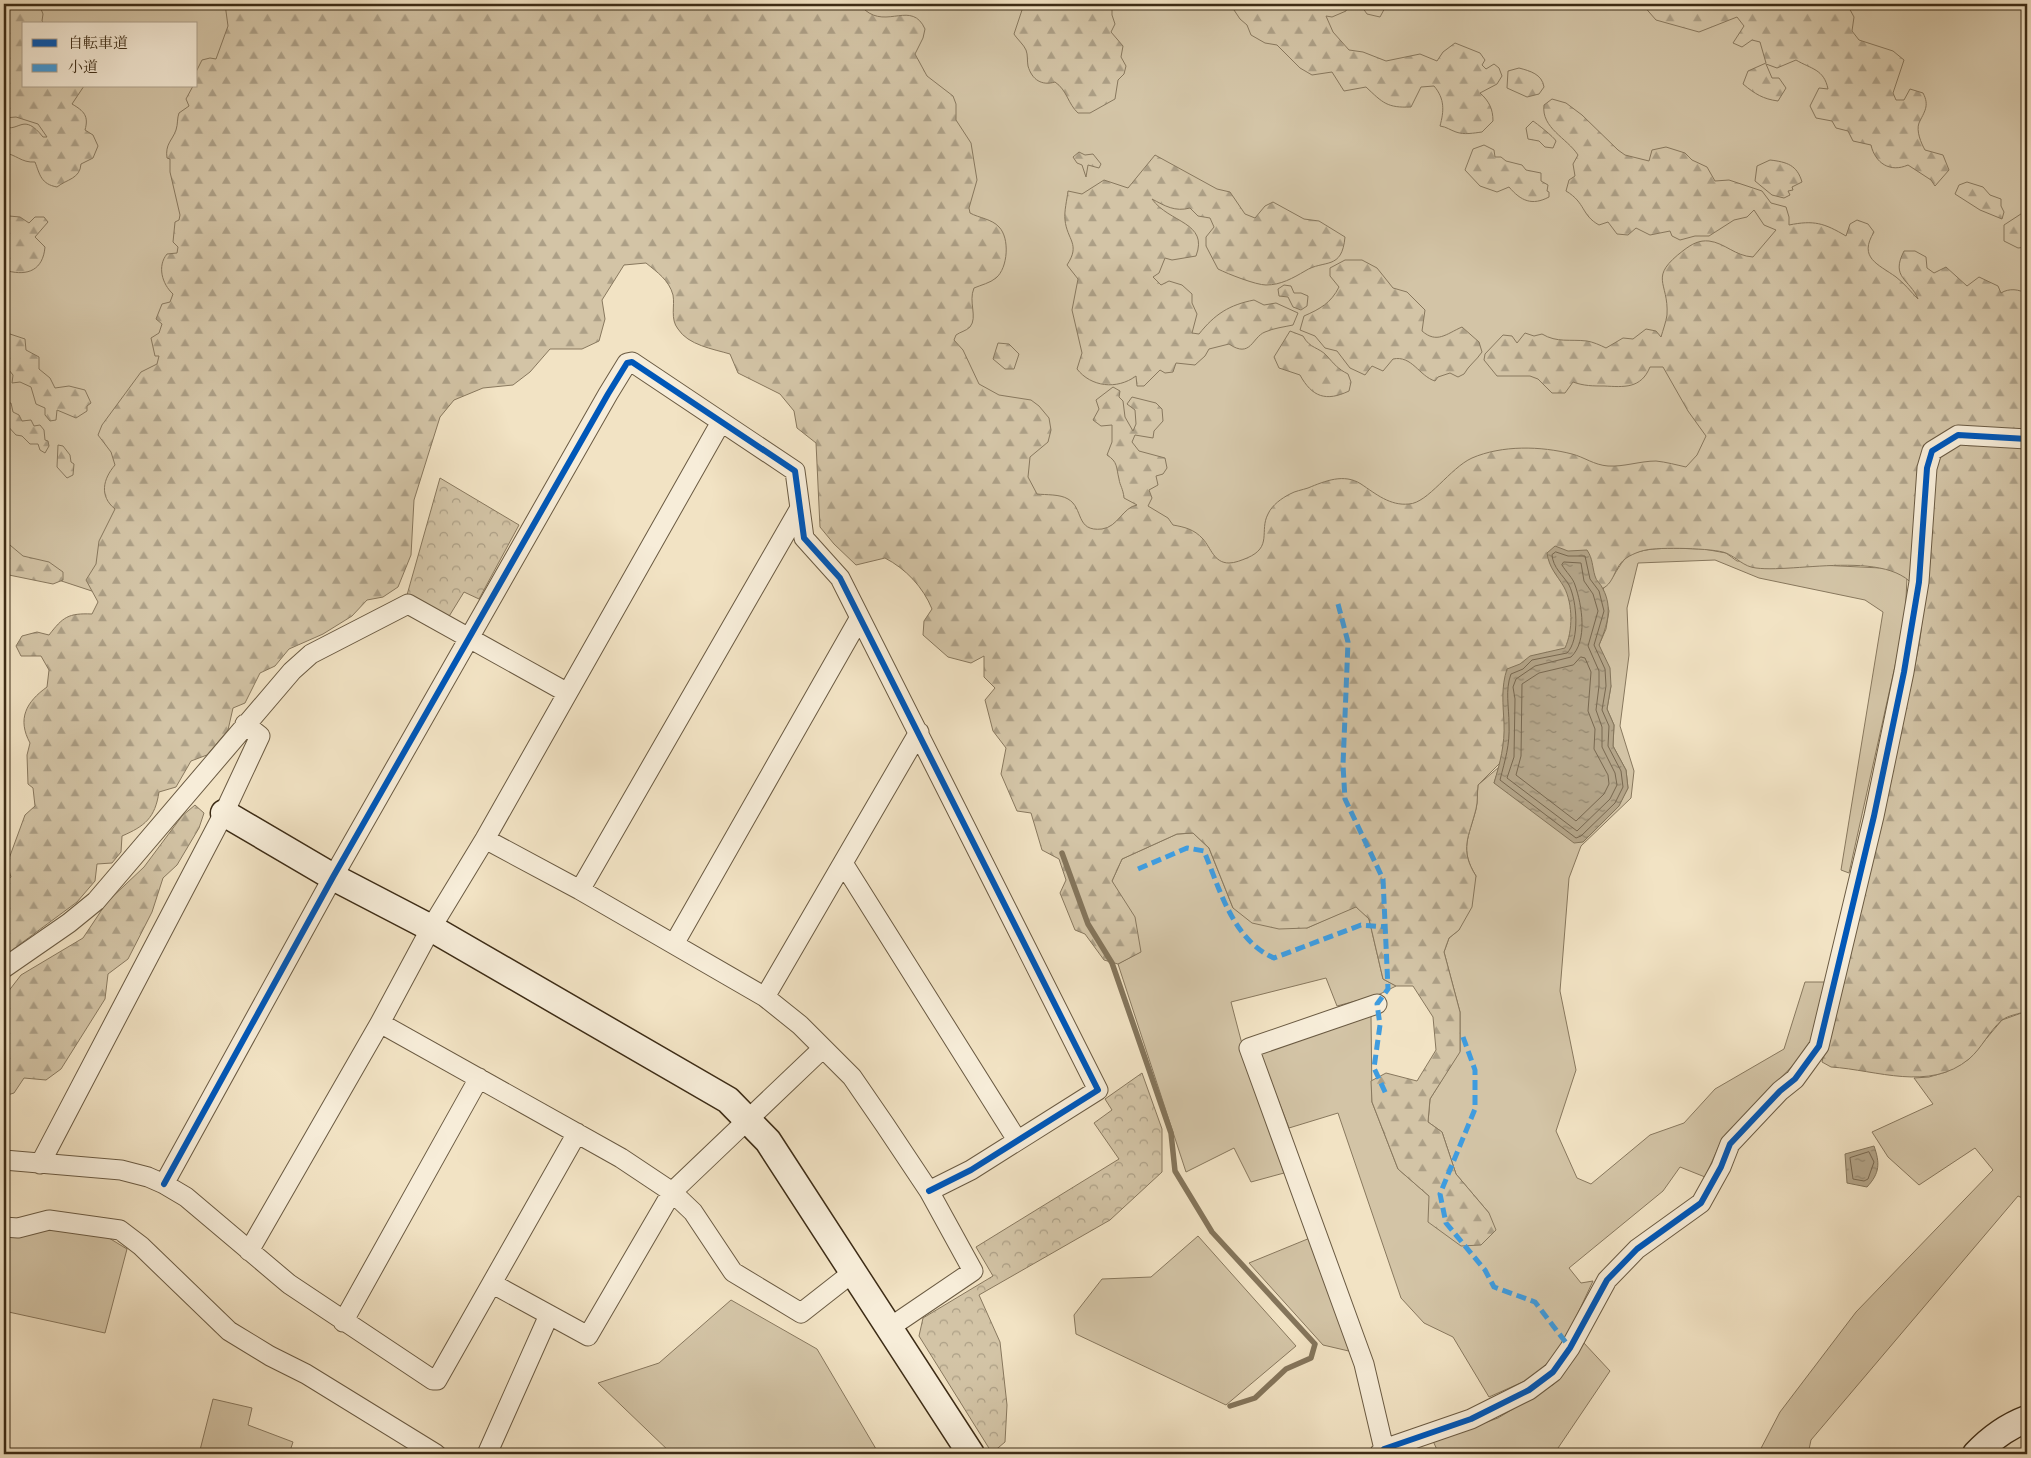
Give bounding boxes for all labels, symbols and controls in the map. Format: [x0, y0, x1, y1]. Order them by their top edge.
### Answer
legend [22, 22, 198, 88]
text: 自転車道 [68, 34, 128, 55]
text: 小道 [68, 58, 98, 79]

